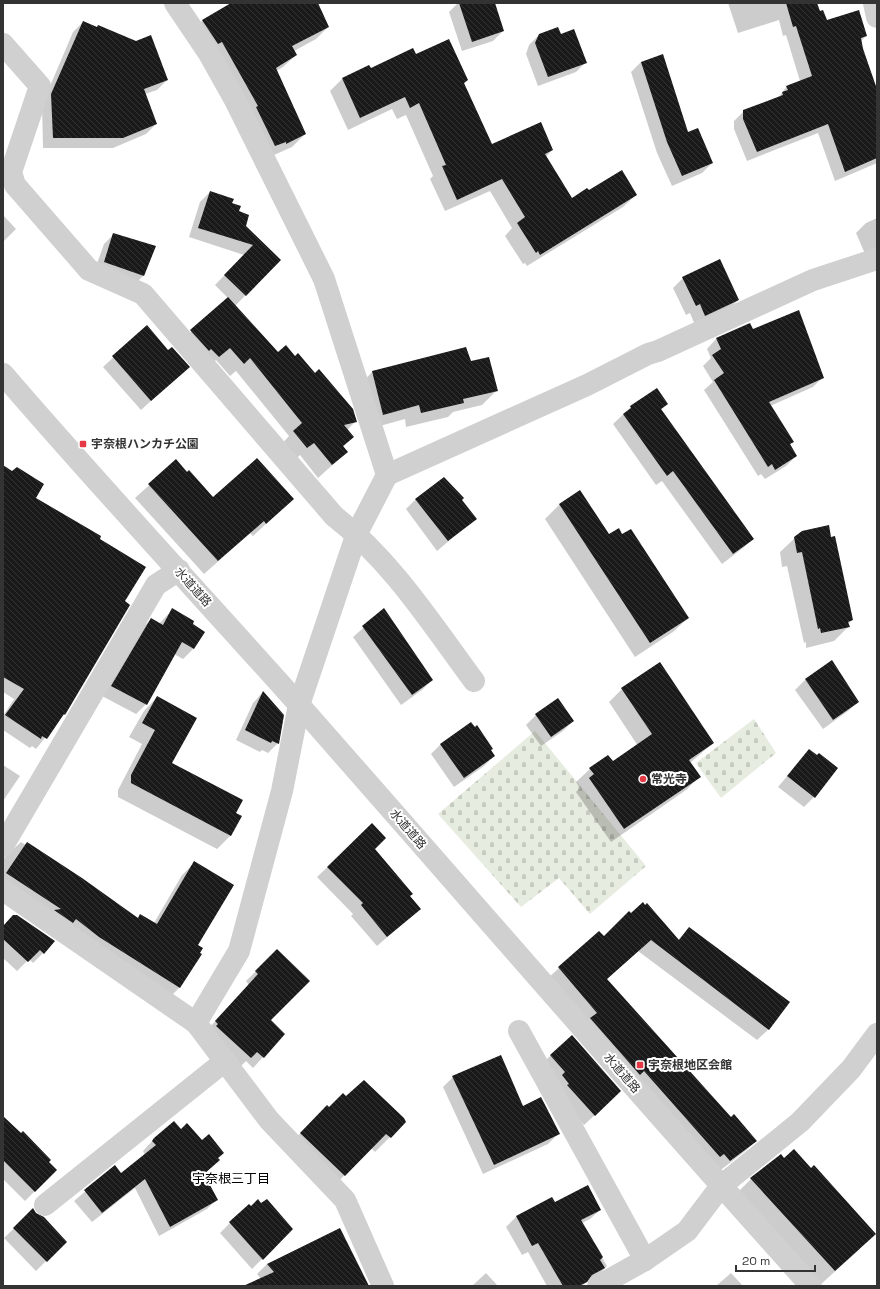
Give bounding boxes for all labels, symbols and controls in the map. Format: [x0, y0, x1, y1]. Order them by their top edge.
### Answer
place label: 宇奈根ハンカチ公園 [91, 436, 199, 452]
marker: 宇奈根ハンカチ公園 [78, 439, 88, 449]
street label: 水道道路 [171, 564, 215, 610]
place label: 常光寺 [651, 771, 687, 787]
marker: 常光寺 [638, 774, 648, 784]
street label: 水道道路 [386, 806, 430, 852]
street label: 水道道路 [600, 1050, 644, 1096]
place label: 宇奈根地区会館 [648, 1057, 732, 1073]
marker: 宇奈根地区会館 [635, 1060, 645, 1070]
district label: 宇奈根三丁目 [192, 1170, 270, 1187]
scale bar [736, 1247, 815, 1273]
text: 20 m [742, 1253, 770, 1269]

